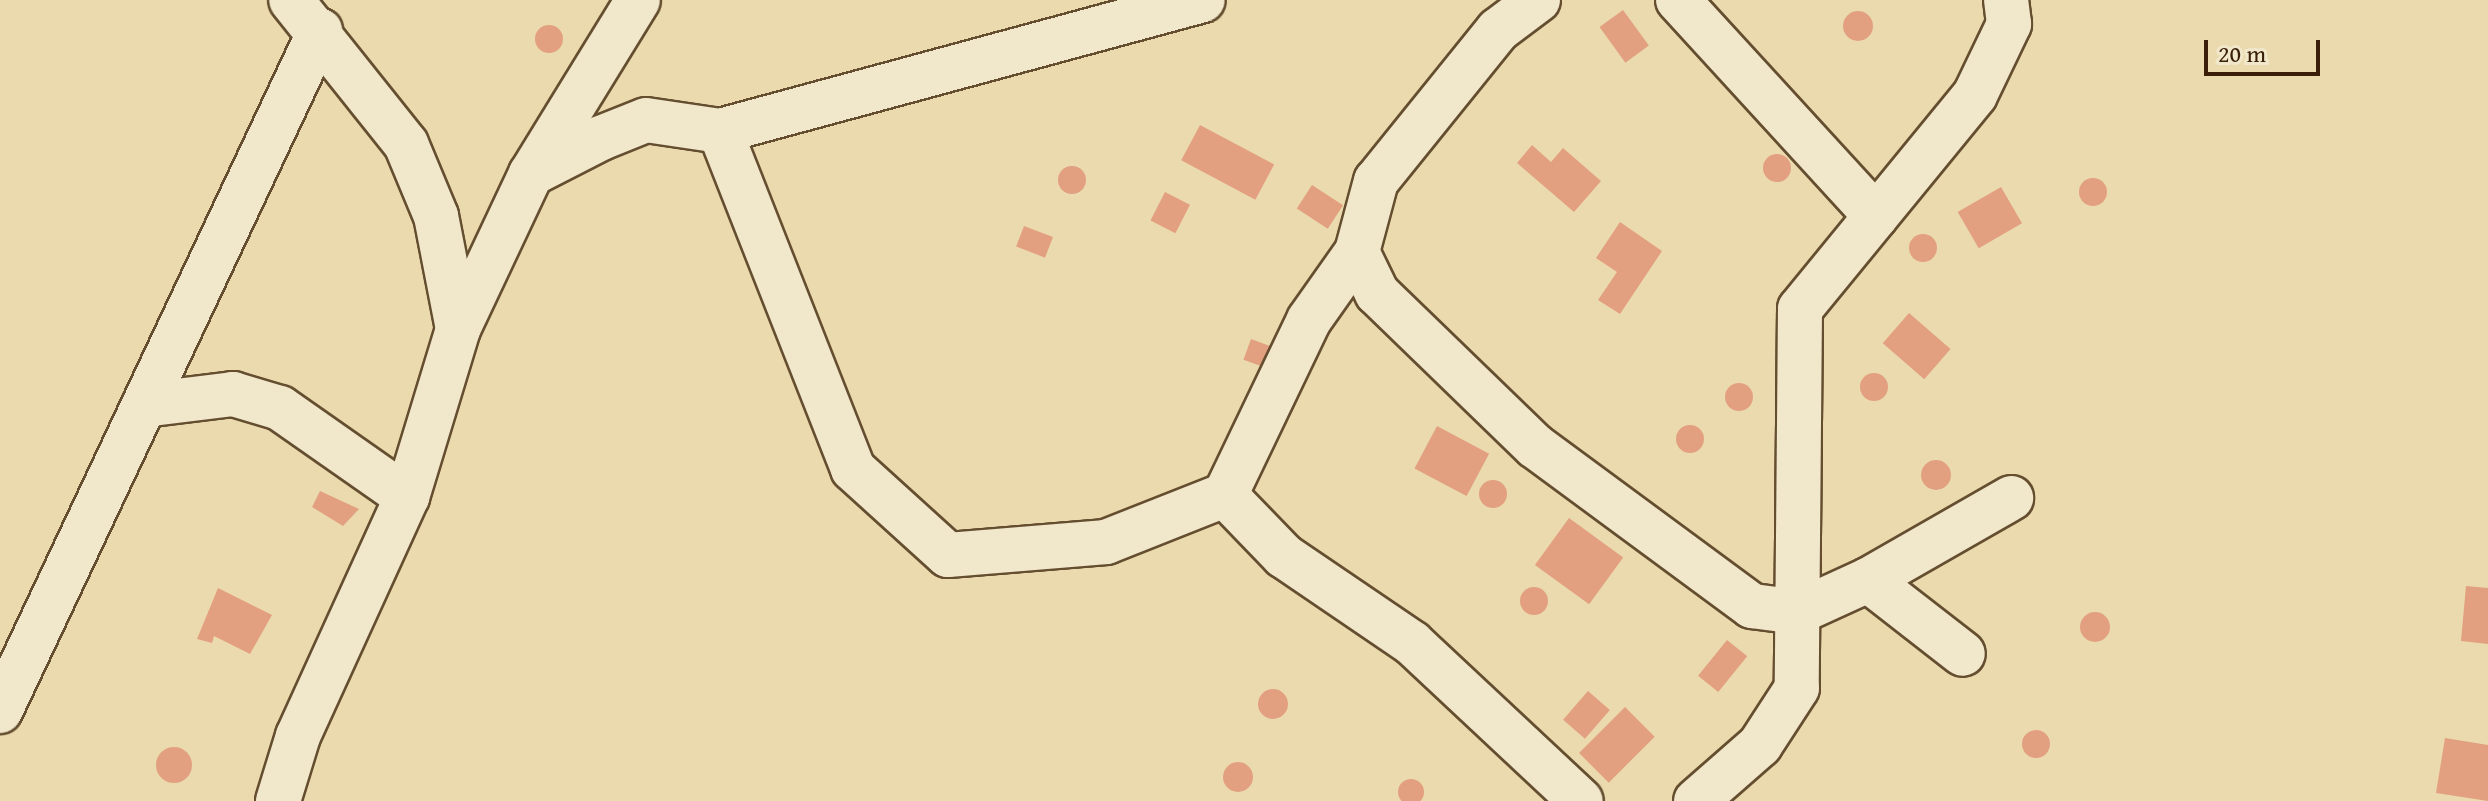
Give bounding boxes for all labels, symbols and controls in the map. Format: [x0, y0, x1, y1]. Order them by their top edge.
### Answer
scale bar [2208, 24, 2324, 74]
text: 20 m [2218, 36, 2266, 71]

